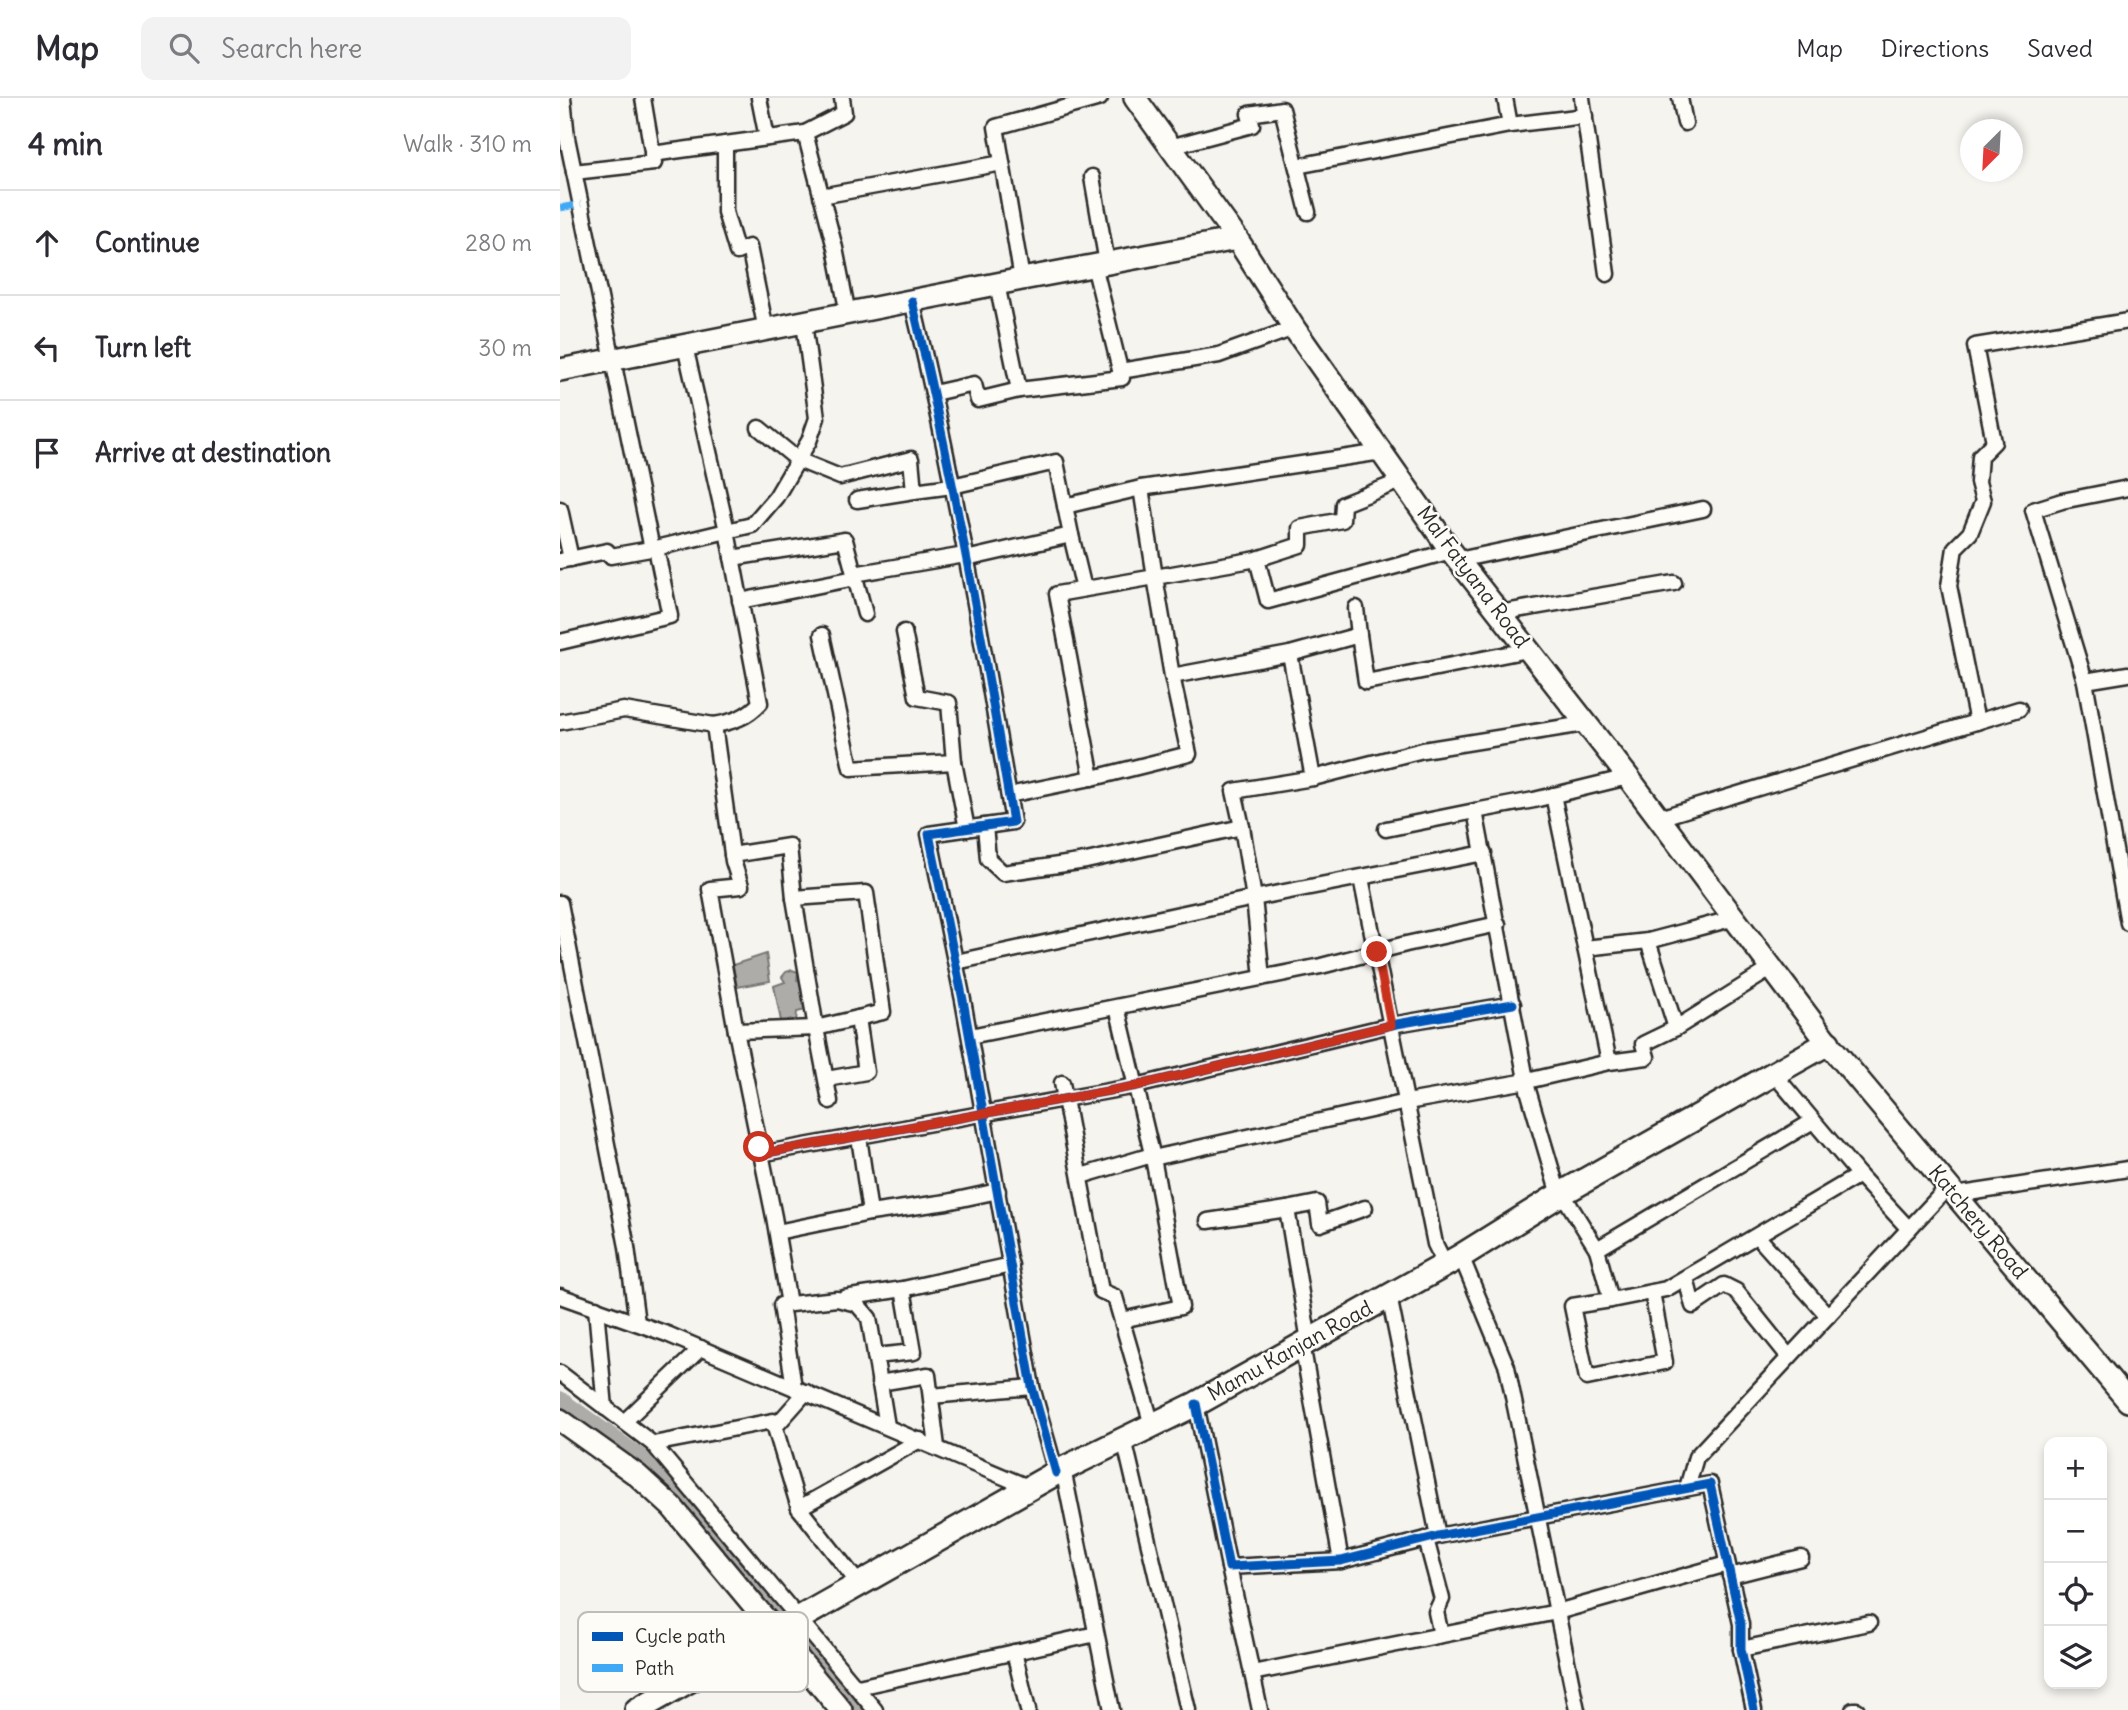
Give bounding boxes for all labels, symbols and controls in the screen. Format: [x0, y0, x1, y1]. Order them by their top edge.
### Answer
search box [141, 17, 631, 80]
text: Map [35, 27, 99, 69]
icon: search [165, 29, 203, 67]
text: Search here [221, 32, 362, 65]
text: Map [1796, 33, 1843, 63]
text: Directions [1881, 33, 1989, 63]
text: Saved [2027, 33, 2093, 63]
north arrow [1960, 119, 2023, 182]
text: 4 min [28, 125, 103, 163]
text: Walk · 310 m [403, 129, 532, 158]
icon: ahead [28, 224, 66, 262]
text: Continue [95, 226, 200, 259]
text: 280 m [465, 228, 532, 257]
icon: left [28, 329, 66, 367]
text: Turn left [95, 331, 191, 364]
text: 30 m [478, 333, 532, 362]
icon: arrive [28, 434, 66, 472]
text: Arrive at destination [95, 436, 331, 469]
street label: Mal Fatyana Road [1411, 500, 1536, 653]
route end [1361, 936, 1392, 967]
route start [743, 1131, 774, 1162]
street label: Katchery Road [1923, 1159, 2034, 1284]
street label: Mamu Kanjan Road [1203, 1294, 1377, 1407]
map controls [2044, 1437, 2107, 1689]
button: + [2044, 1437, 2107, 1500]
button: − [2044, 1500, 2107, 1563]
button: locate [2044, 1563, 2107, 1626]
legend [578, 1612, 808, 1692]
text: Cycle path [635, 1624, 726, 1648]
button: layers [2044, 1626, 2107, 1689]
text: Path [635, 1656, 674, 1680]

